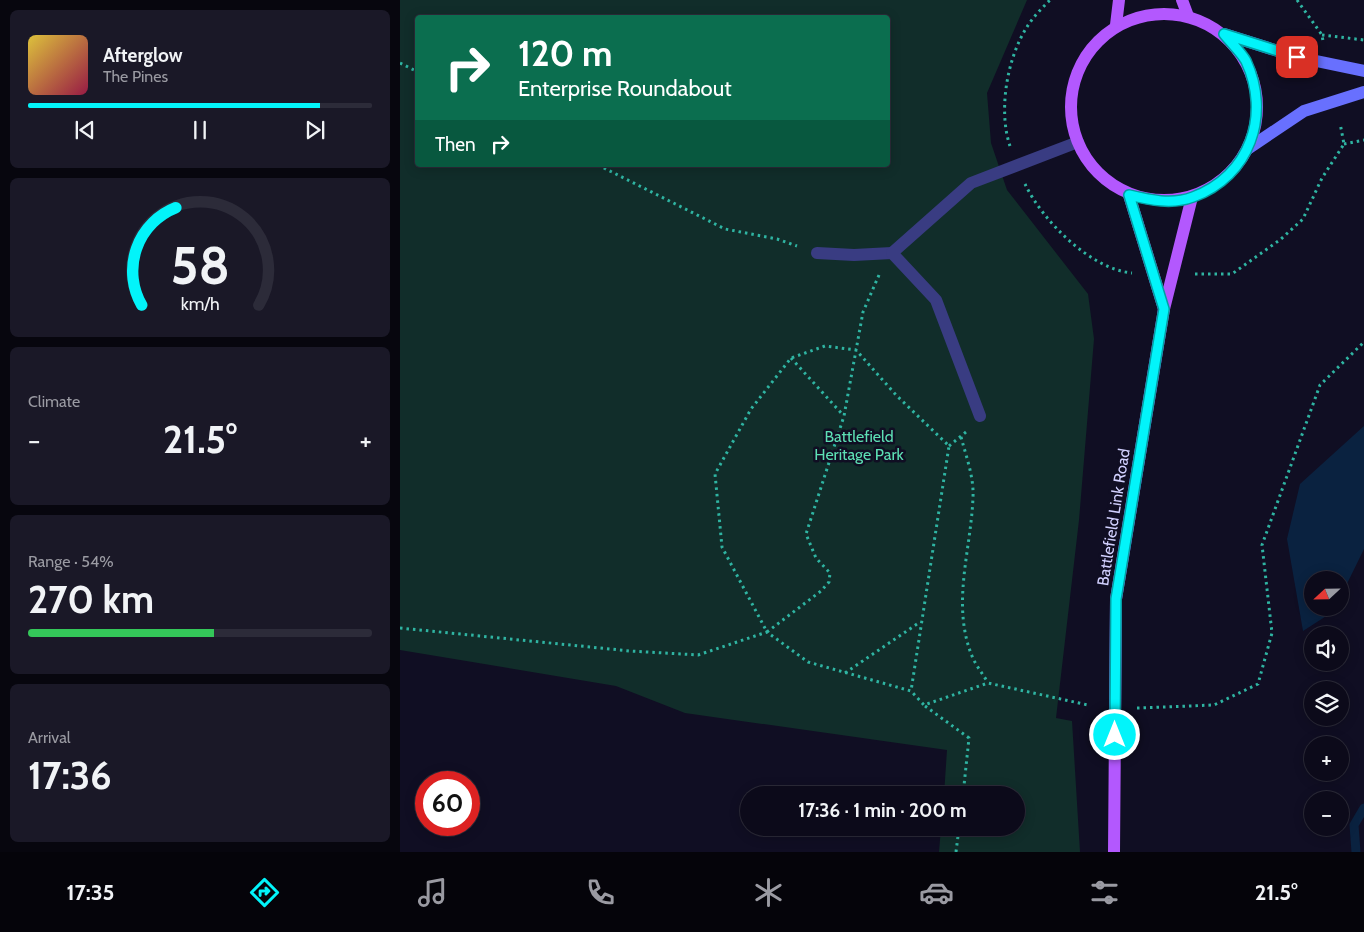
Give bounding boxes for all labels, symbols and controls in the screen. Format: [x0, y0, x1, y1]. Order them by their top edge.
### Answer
text: 120 m [518, 32, 612, 75]
icon: right [435, 35, 500, 100]
pin [1276, 36, 1318, 78]
icon: arrive [1283, 43, 1311, 71]
text: Afterglow [103, 44, 183, 67]
text: The Pines [103, 67, 168, 86]
text: Enterprise Roundabout [518, 75, 732, 102]
icon: previous [71, 116, 99, 144]
icon: pause [186, 116, 214, 144]
icon: next [301, 116, 329, 144]
icon: right [486, 130, 514, 158]
text: Then [435, 133, 476, 156]
text: 58 [170, 234, 230, 297]
text: km/h [180, 293, 220, 314]
text: Climate [28, 392, 80, 411]
text: 21.5° [163, 416, 237, 463]
text: − [28, 423, 40, 457]
text: + [360, 423, 372, 457]
park label: Battlefield Heritage Park [814, 427, 905, 464]
street label: Battlefield Link Road [1093, 447, 1134, 587]
text: Range · 54% [28, 552, 114, 571]
north arrow [1304, 571, 1349, 616]
map controls [1304, 571, 1349, 836]
text: 270 km [28, 576, 154, 623]
button: sound [1304, 626, 1349, 671]
button: layers [1304, 681, 1349, 726]
position arrow [1088, 708, 1140, 760]
text: Arrival [28, 728, 71, 747]
button: + [1304, 736, 1349, 781]
text: 17:36 [28, 752, 112, 799]
speed limit sign: 60 [415, 771, 480, 836]
button: − [1304, 791, 1349, 836]
text: 17:36 · 1 min · 200 m [798, 799, 967, 822]
icon: directions [247, 875, 282, 910]
icon: music [415, 875, 450, 910]
icon: phone [583, 875, 618, 910]
icon: climate [751, 875, 786, 910]
icon: car [919, 875, 954, 910]
icon: filters [1087, 875, 1122, 910]
text: 17:35 [66, 879, 114, 906]
text: 21.5° [1255, 879, 1298, 906]

